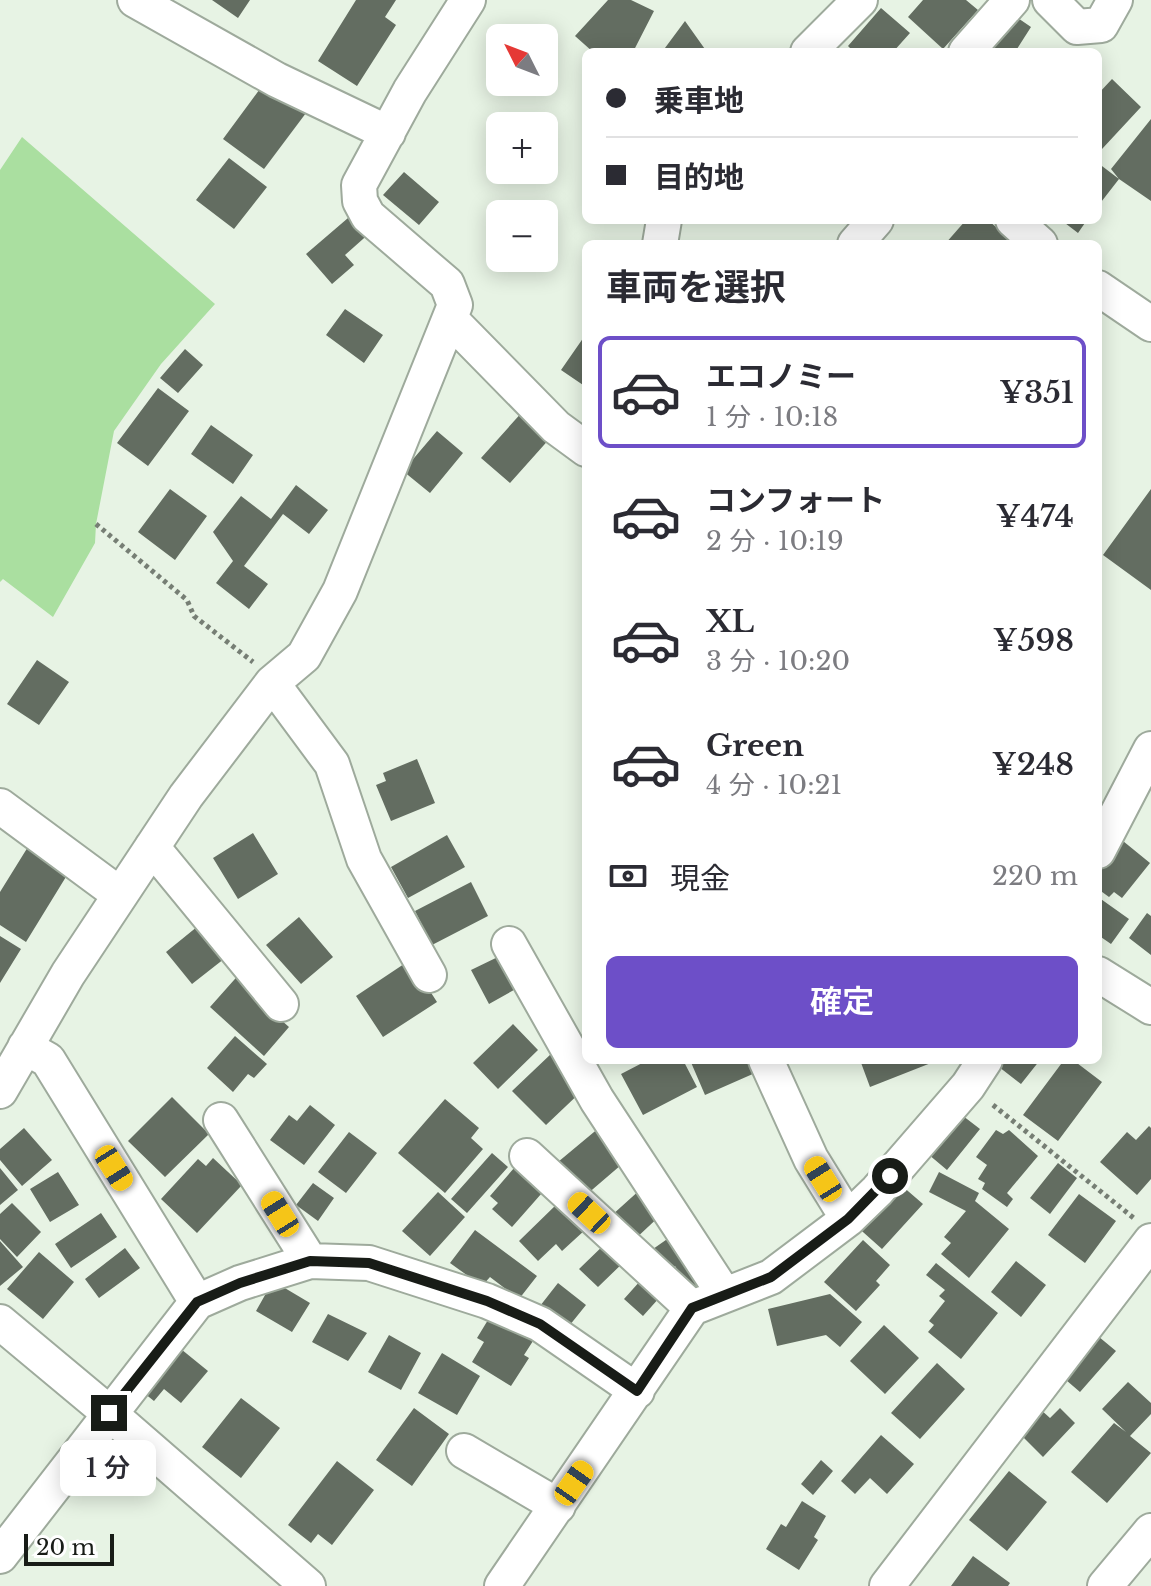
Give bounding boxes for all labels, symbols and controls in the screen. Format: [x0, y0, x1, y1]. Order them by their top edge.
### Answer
north arrow [486, 24, 558, 96]
map controls [486, 24, 558, 272]
text: 乗車地 [654, 82, 744, 119]
button: + [486, 112, 558, 184]
text: 目的地 [654, 159, 744, 196]
button: − [486, 200, 558, 272]
text: 車両を選択 [606, 265, 786, 310]
icon: car [610, 356, 682, 428]
text: エコノミー [706, 358, 856, 395]
text: ¥351 [999, 374, 1074, 411]
text: 1 分 · 10:18 [706, 401, 838, 433]
icon: car [610, 480, 682, 552]
text: コンフォート [706, 482, 885, 519]
text: ¥474 [996, 498, 1074, 535]
text: 2 分 · 10:19 [706, 525, 844, 557]
text: XL [706, 603, 754, 640]
icon: car [610, 604, 682, 676]
text: ¥598 [993, 622, 1074, 659]
text: 3 分 · 10:20 [706, 645, 850, 677]
text: Green [706, 727, 804, 764]
icon: car [610, 728, 682, 800]
text: ¥248 [992, 746, 1074, 783]
text: 4 分 · 10:21 [706, 769, 842, 801]
icon: cash [606, 854, 650, 898]
text: 現金 [670, 860, 730, 897]
text: 220 m [992, 860, 1078, 892]
button: 確定 [606, 956, 1078, 1048]
car [91, 1141, 137, 1195]
car [800, 1152, 846, 1206]
route start [872, 1158, 908, 1194]
car [257, 1187, 303, 1241]
car [563, 1188, 615, 1238]
route end [91, 1395, 127, 1431]
callout: 1 分 [61, 1441, 157, 1497]
text: 1 分 [86, 1452, 130, 1484]
car [550, 1456, 598, 1510]
scale bar [24, 1530, 114, 1566]
text: 20 m [36, 1534, 95, 1561]

